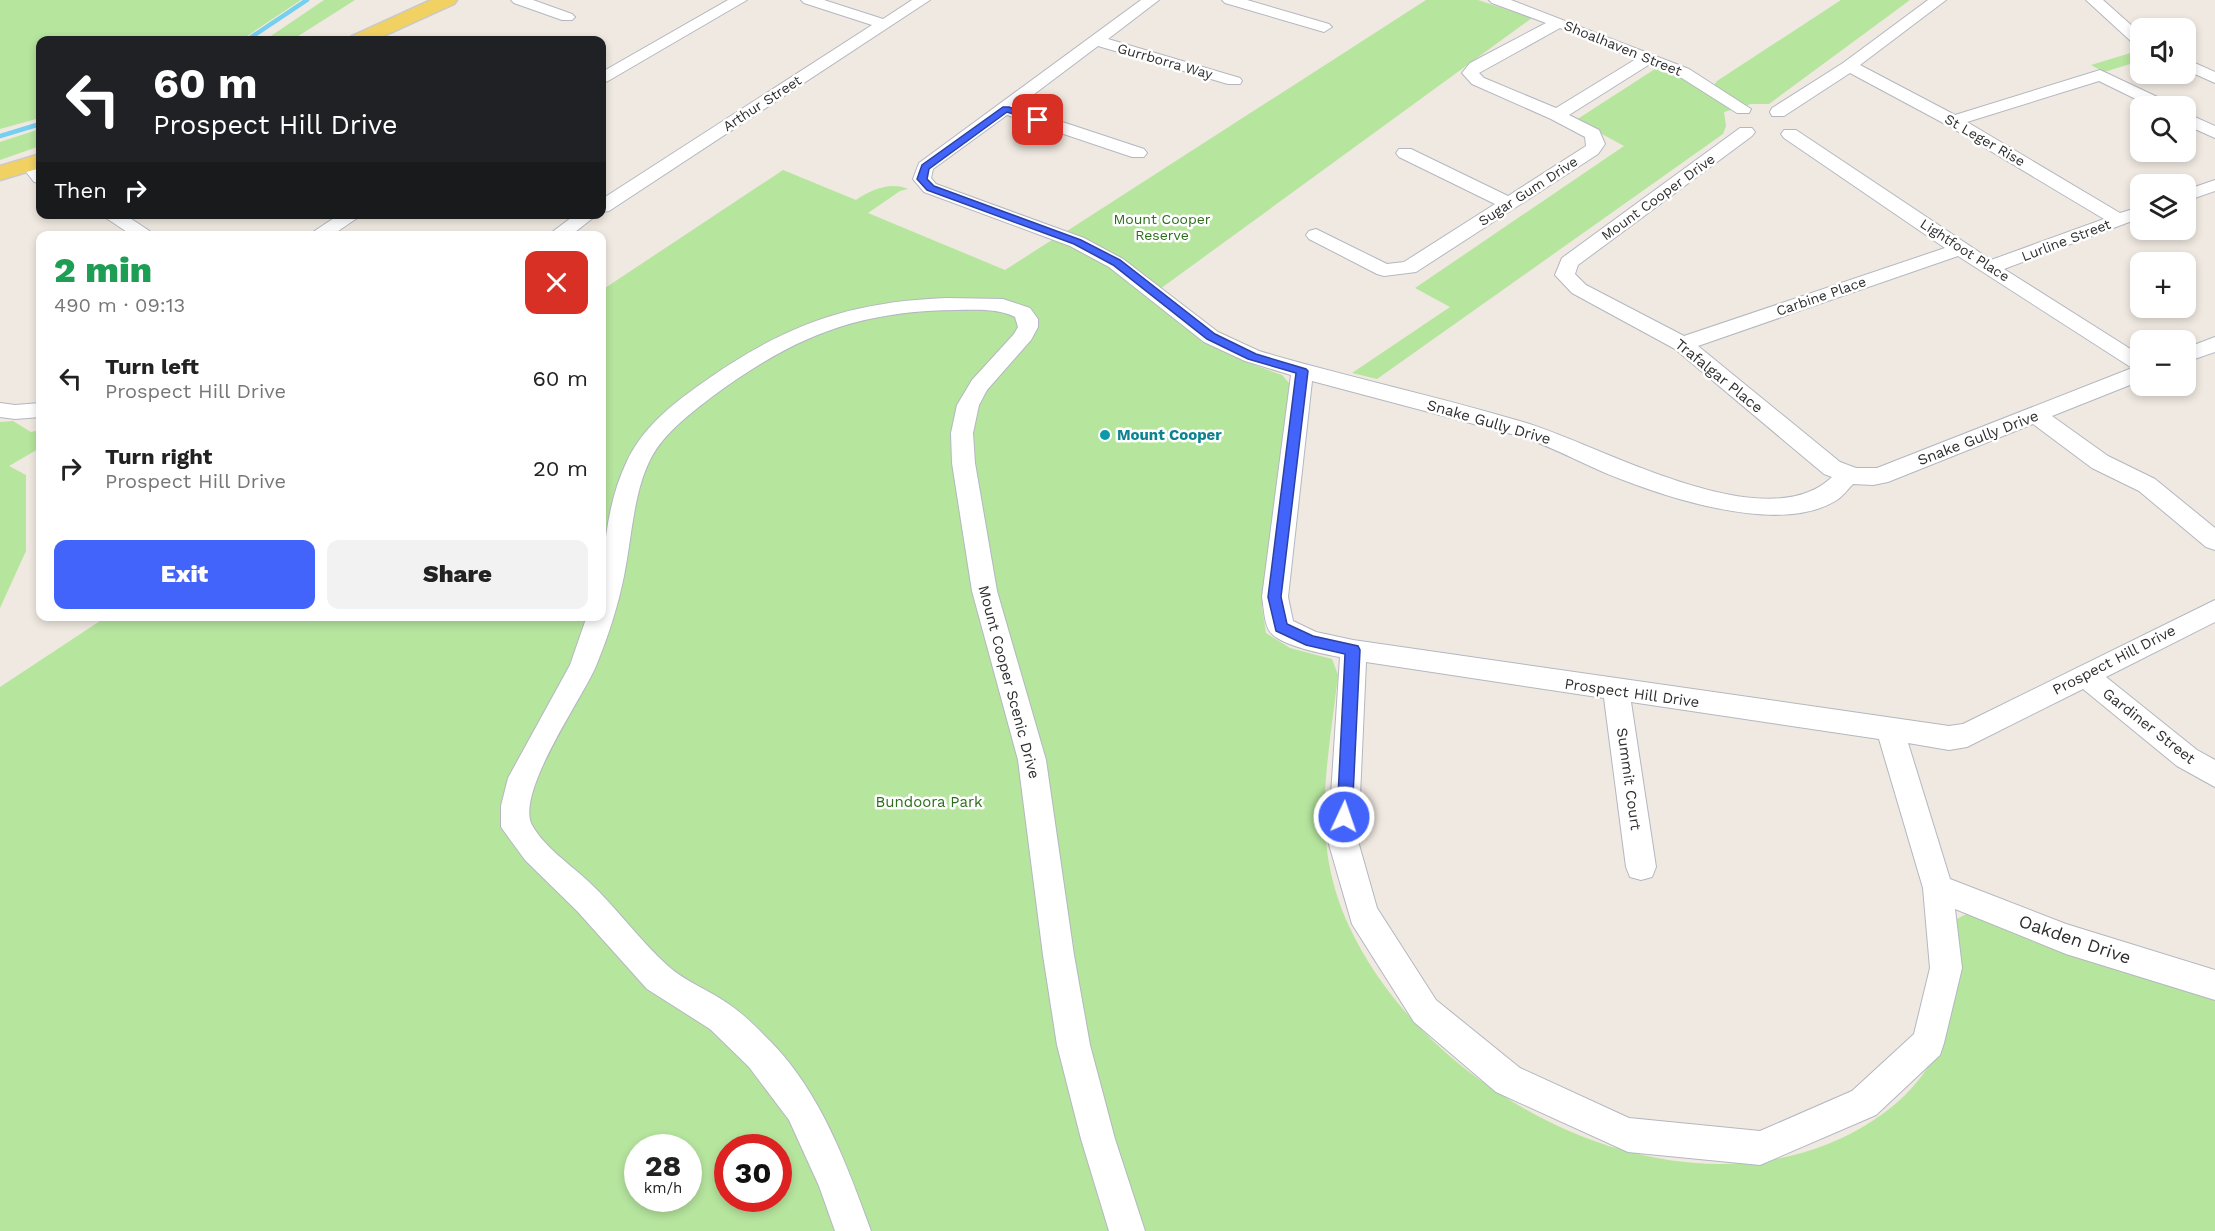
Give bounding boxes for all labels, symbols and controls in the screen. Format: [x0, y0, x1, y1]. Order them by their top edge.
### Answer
street label: Shoalhaven Street [1562, 17, 1684, 79]
map controls [2130, 18, 2196, 396]
button: sound [2130, 18, 2196, 84]
street label: Gurrborra Way [1116, 40, 1215, 82]
text: 60 m [153, 59, 257, 108]
icon: left [54, 60, 132, 138]
street label: Arthur Street [720, 72, 804, 134]
pin [1012, 94, 1063, 145]
button: search [2130, 96, 2196, 162]
icon: arrive [1021, 103, 1054, 136]
text: Prospect Hill Drive [153, 109, 398, 141]
street label: St Leger Rise [1942, 111, 2028, 169]
street label: Mount Cooper Drive [1598, 150, 1718, 244]
street label: Sugar Gum Drive [1476, 153, 1580, 229]
icon: right [119, 174, 152, 207]
button: layers [2130, 174, 2196, 240]
text: Then [54, 178, 107, 203]
park label: Mount Cooper Reserve [1113, 211, 1211, 243]
street label: Lightfoot Place [1917, 215, 2013, 285]
street label: Lurline Street [2019, 216, 2113, 264]
text: 2 min [54, 249, 152, 291]
button: close [525, 251, 588, 314]
button: + [2130, 252, 2196, 318]
street label: Carbine Place [1774, 273, 1868, 319]
text: 490 m · 09:13 [54, 293, 185, 317]
button: − [2130, 330, 2196, 396]
street label: Trafalgar Place [1672, 335, 1766, 417]
text: Turn left [105, 354, 199, 379]
icon: left [54, 362, 87, 395]
text: 60 m [532, 366, 588, 391]
text: Prospect Hill Drive [105, 379, 286, 403]
street label: Snake Gully Drive [1425, 396, 1553, 448]
street label: Snake Gully Drive [1915, 407, 2041, 469]
place label: Mount Cooper [1117, 426, 1222, 444]
marker: Mount Cooper [1098, 428, 1112, 442]
text: Turn right [105, 444, 212, 469]
icon: right [54, 452, 87, 485]
text: 20 m [533, 456, 588, 481]
text: Prospect Hill Drive [105, 469, 286, 493]
button: Exit [54, 540, 315, 609]
button: Share [327, 540, 588, 609]
street label: Mount Cooper Scenic Drive [974, 583, 1044, 781]
street label: Prospect Hill Drive [2049, 621, 2179, 699]
street label: Prospect Hill Drive [1563, 675, 1701, 711]
street label: Gardiner Street [2099, 684, 2199, 768]
street label: Summit Court [1613, 727, 1645, 832]
position arrow [1312, 785, 1376, 849]
park label: Bundoora Park [875, 793, 983, 811]
street label: Oakden Drive [2016, 910, 2134, 968]
speed limit sign: 30 [714, 1134, 792, 1212]
text: 28 [645, 1148, 681, 1183]
text: km/h [644, 1179, 682, 1197]

